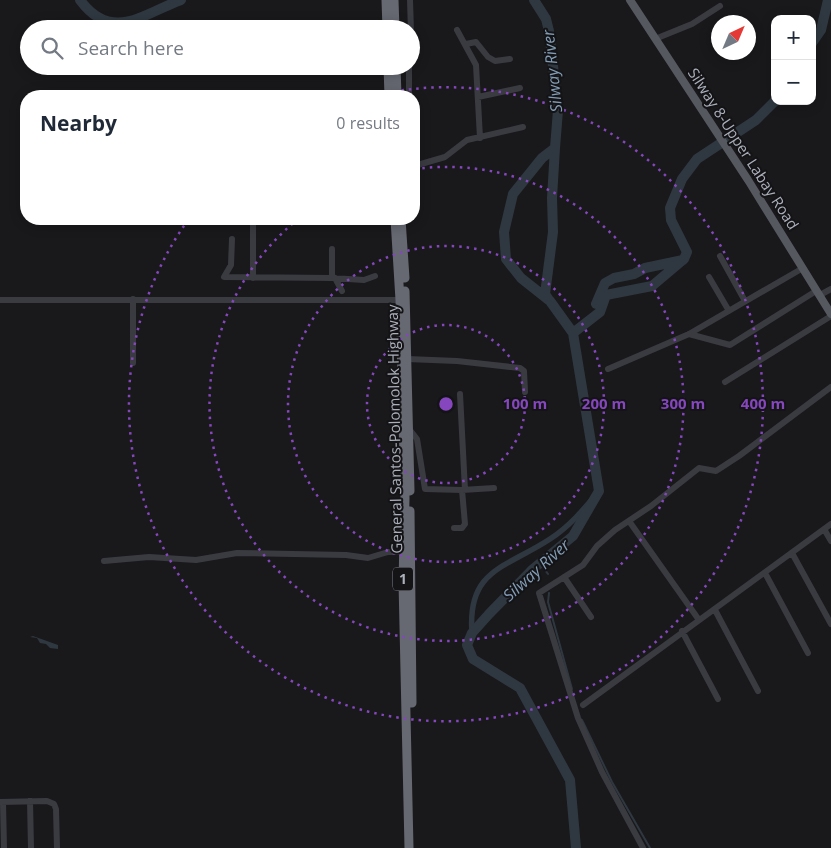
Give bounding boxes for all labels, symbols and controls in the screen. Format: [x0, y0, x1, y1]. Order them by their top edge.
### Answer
north arrow [711, 15, 756, 60]
map controls [771, 15, 816, 105]
button: + [771, 15, 816, 60]
search box [20, 20, 420, 75]
water label: Silway River [537, 28, 567, 113]
icon: search [38, 34, 66, 62]
text: Search here [78, 35, 184, 61]
button: − [771, 60, 816, 105]
street label: Silway 8-Upper Labay Road [684, 64, 804, 233]
text: Nearby [40, 109, 117, 137]
text: 0 results [336, 112, 400, 134]
street label: General Santos-Polomolok Highway [382, 304, 406, 554]
text: 100 m [503, 393, 547, 413]
text: 200 m [582, 393, 626, 413]
text: 300 m [661, 393, 705, 413]
text: 400 m [741, 393, 785, 413]
centre of rings [437, 395, 455, 413]
water label: Silway River [498, 534, 575, 606]
road number: 1 [393, 568, 413, 590]

